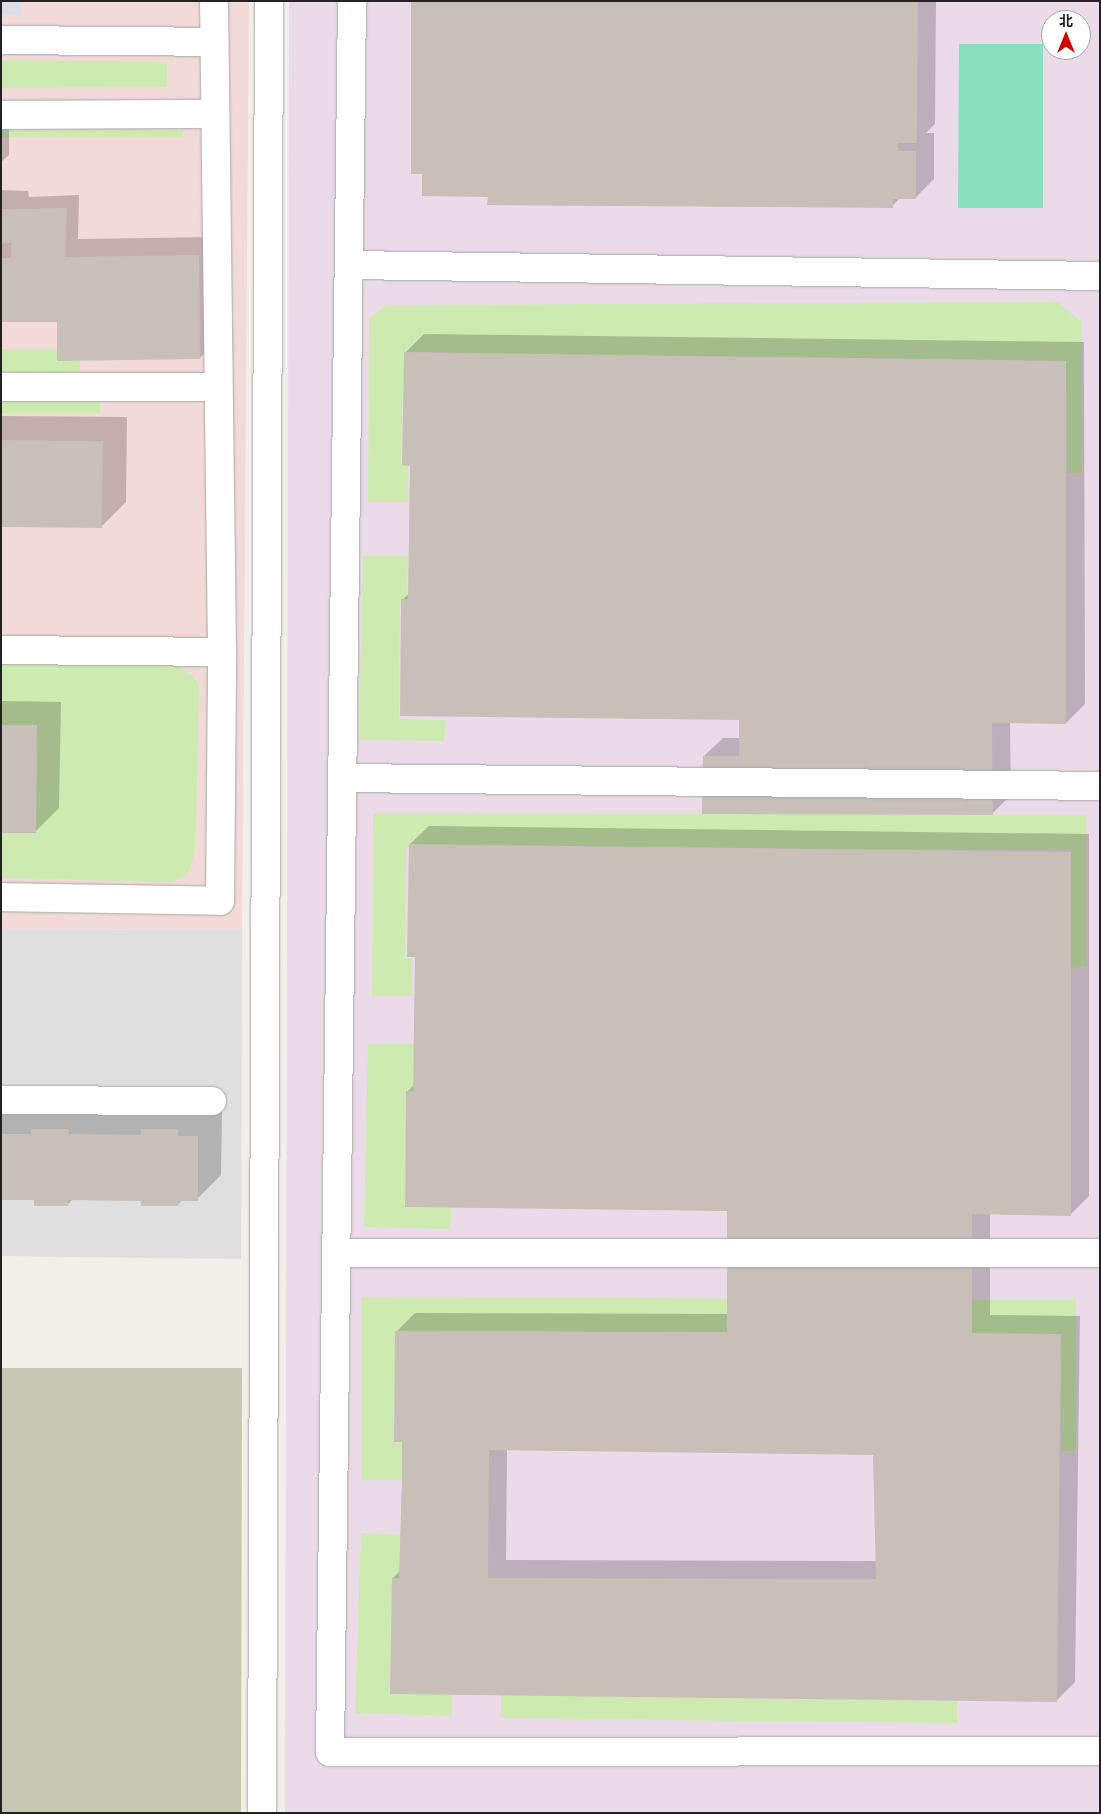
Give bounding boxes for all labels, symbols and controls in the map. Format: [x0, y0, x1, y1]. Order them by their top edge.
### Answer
north arrow [1041, 10, 1091, 60]
text: 北 [1059, 12, 1073, 30]

